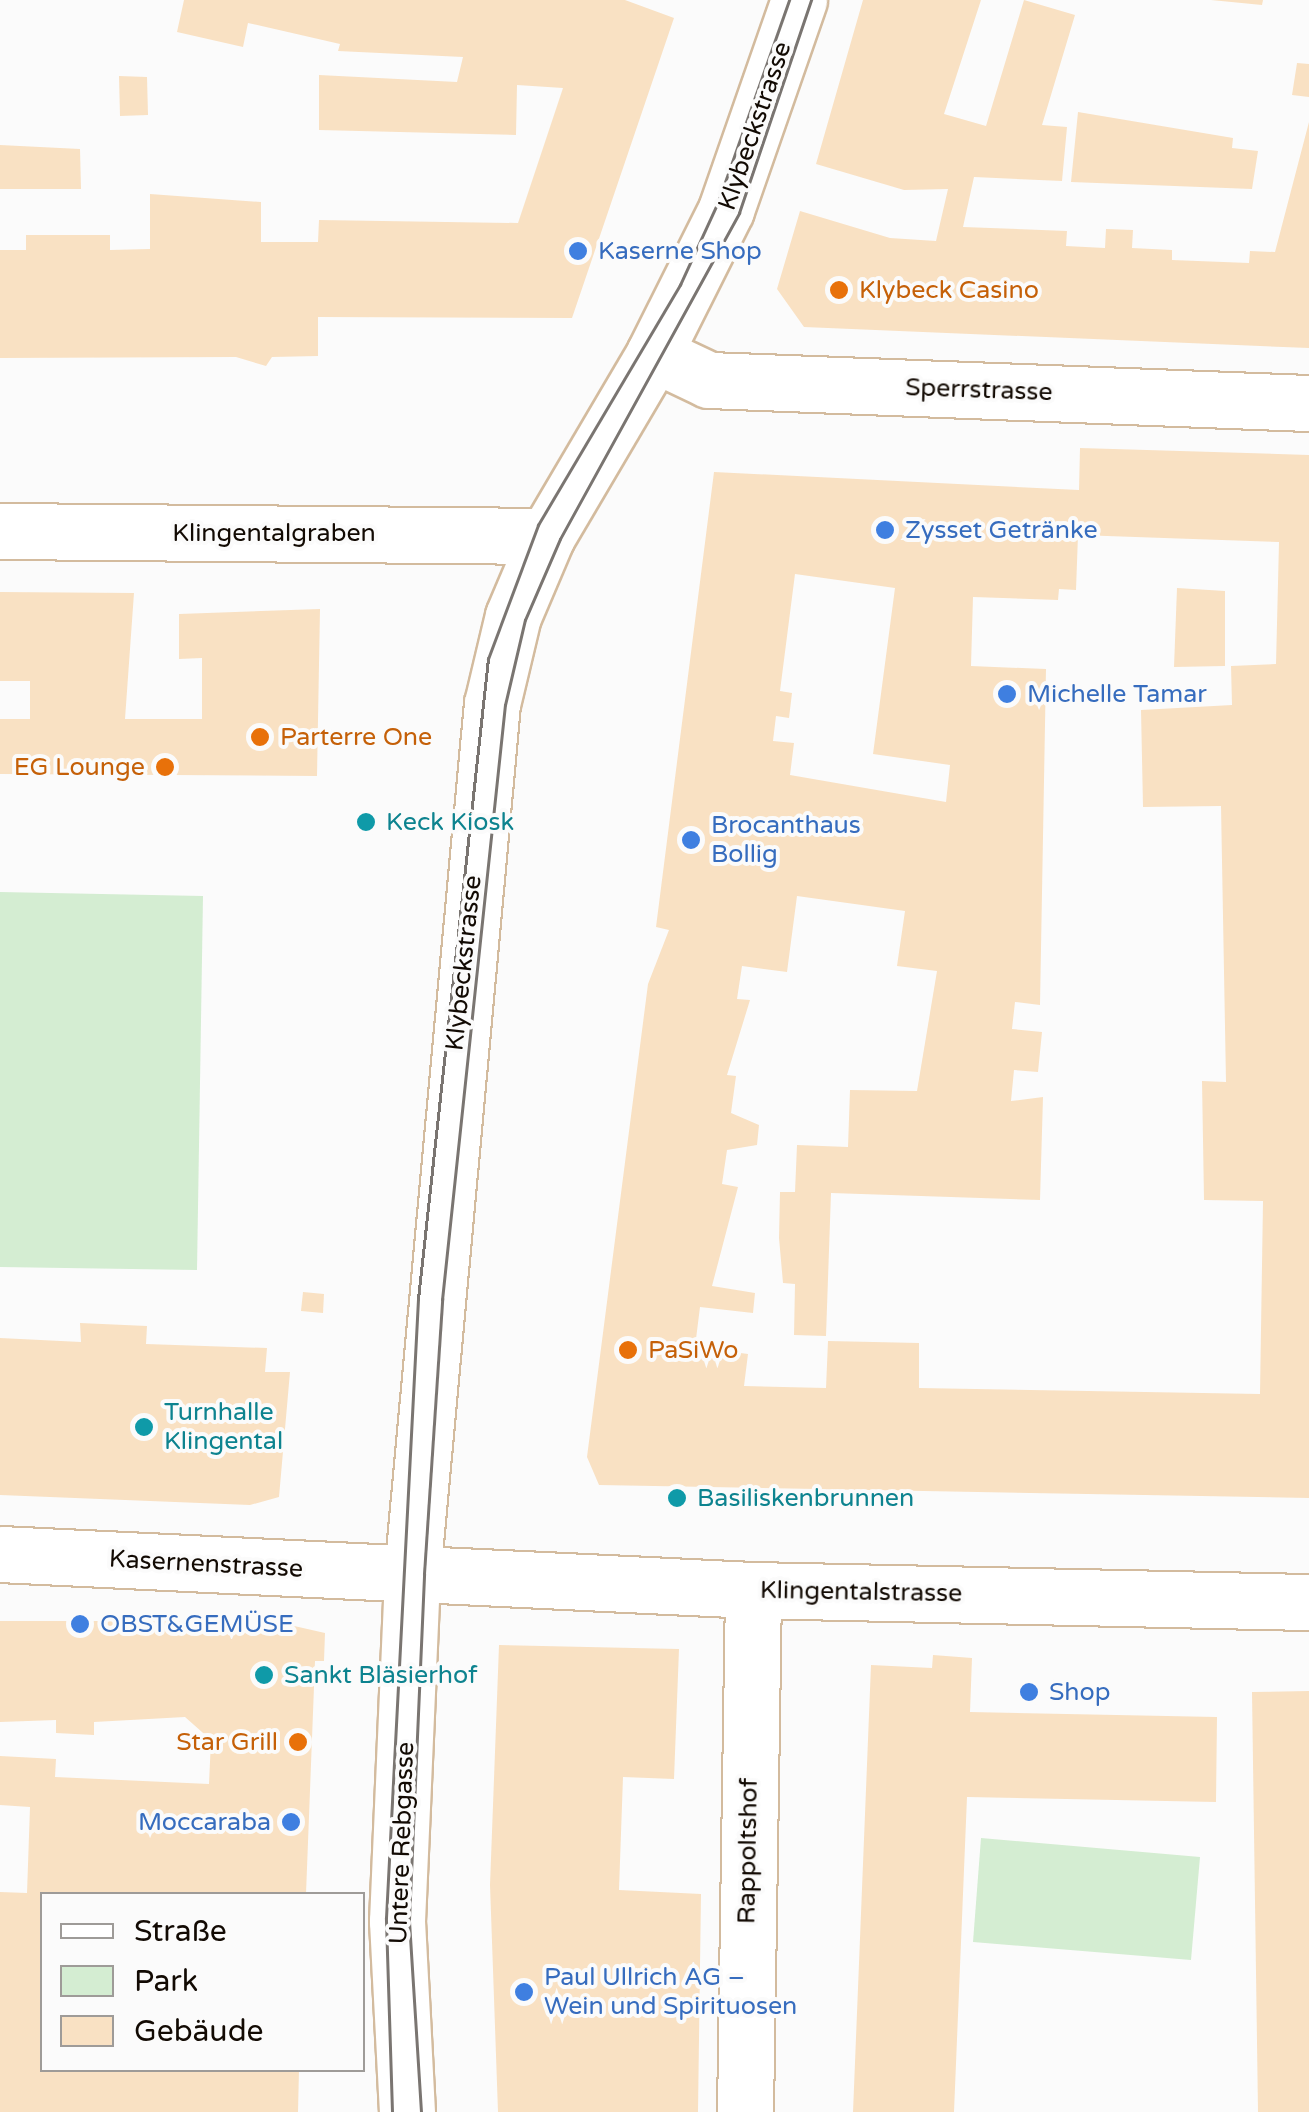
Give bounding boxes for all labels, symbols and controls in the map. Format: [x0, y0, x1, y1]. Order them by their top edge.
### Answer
street label: Klybeckstrasse [712, 38, 798, 214]
place label: Kaserne Shop [598, 236, 762, 266]
marker: Kaserne Shop [567, 240, 589, 262]
place label: Klybeck Casino [859, 275, 1039, 305]
marker: Klybeck Casino [828, 279, 850, 301]
street label: Sperrstrasse [905, 372, 1053, 408]
place label: Zysset Getränke [905, 515, 1098, 545]
street label: Klingentalgraben [172, 518, 376, 548]
marker: Zysset Getränke [874, 519, 896, 541]
place label: Michelle Tamar [1027, 679, 1207, 709]
marker: Michelle Tamar [996, 683, 1018, 705]
place label: Parterre One [280, 722, 432, 752]
marker: Parterre One [249, 726, 271, 748]
place label: EG Lounge [14, 752, 145, 782]
marker: EG Lounge [154, 756, 176, 778]
place label: Keck Kiosk [386, 807, 514, 837]
marker: Keck Kiosk [355, 811, 377, 833]
place label: Brocanthaus Bollig [711, 811, 861, 870]
marker: Brocanthaus Bollig [680, 829, 702, 851]
street label: Klybeckstrasse [440, 874, 488, 1052]
place label: PaSiWo [648, 1335, 738, 1365]
marker: PaSiWo [617, 1339, 639, 1361]
place label: Turnhalle Klingental [164, 1398, 283, 1457]
marker: Turnhalle Klingental [133, 1416, 155, 1438]
place label: Basiliskenbrunnen [697, 1483, 914, 1513]
marker: Basiliskenbrunnen [666, 1487, 688, 1509]
street label: Kasernenstrasse [108, 1544, 304, 1584]
street label: Klingentalstrasse [760, 1575, 962, 1609]
place label: OBST&GEMÜSE [100, 1609, 294, 1639]
marker: OBST&GEMÜSE [69, 1613, 91, 1635]
place label: Sankt Bläsierhof [284, 1660, 478, 1690]
marker: Sankt Bläsierhof [253, 1664, 275, 1686]
place label: Shop [1049, 1677, 1110, 1707]
marker: Shop [1018, 1681, 1040, 1703]
place label: Star Grill [176, 1727, 278, 1757]
marker: Star Grill [287, 1731, 309, 1753]
street label: Untere Rebgasse [383, 1741, 421, 1945]
street label: Rappoltshof [732, 1778, 764, 1924]
place label: Moccaraba [138, 1807, 271, 1837]
marker: Moccaraba [280, 1811, 302, 1833]
legend [40, 1892, 365, 2072]
text: Straße [134, 1913, 227, 1950]
text: Park [134, 1963, 198, 2000]
place label: Paul Ullrich AG – Wein und Spirituosen [544, 1963, 797, 2022]
marker: Paul Ullrich AG – Wein und Spirituosen [513, 1981, 535, 2003]
text: Gebäude [134, 2013, 264, 2050]

